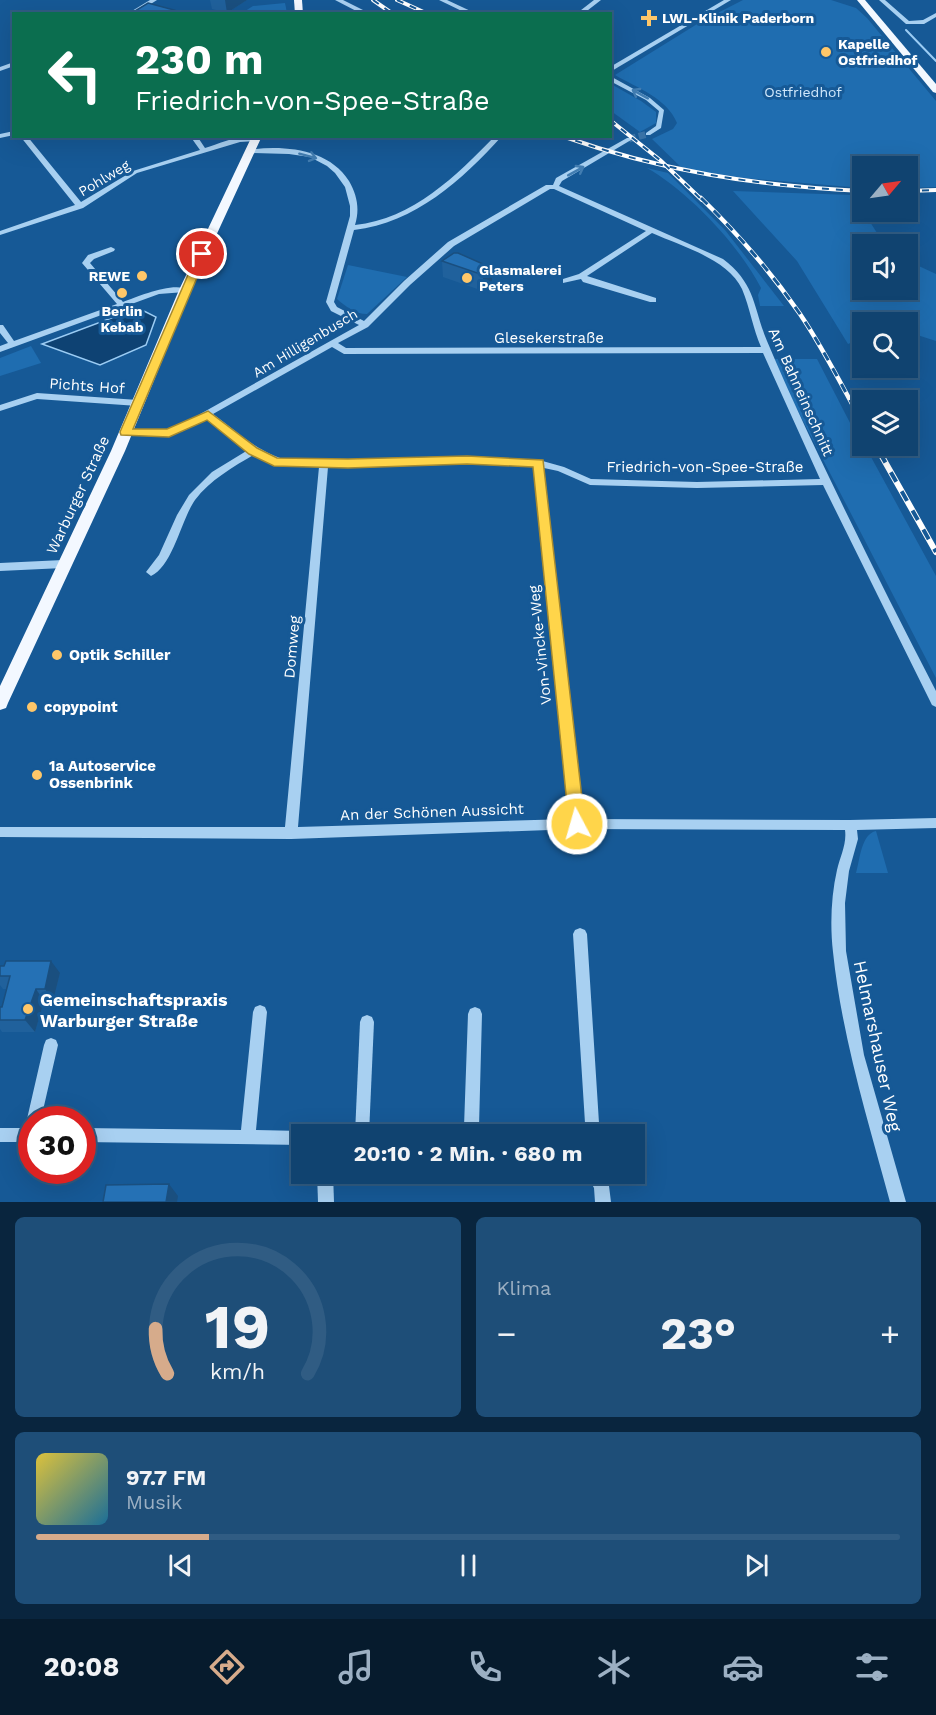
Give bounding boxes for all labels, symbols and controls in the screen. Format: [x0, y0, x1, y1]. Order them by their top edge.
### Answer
marker: LWL-Klinik Paderborn [640, 9, 658, 27]
place label: LWL-Klinik Paderborn [662, 10, 814, 26]
text: 230 m [135, 35, 264, 84]
icon: left [36, 36, 114, 114]
place label: Kapelle Ostfriedhof [838, 36, 918, 68]
marker: Kapelle Ostfriedhof [819, 45, 833, 59]
park label: Ostfriedhof [764, 84, 842, 100]
text: Friedrich-von-Spee-Straße [135, 85, 489, 117]
one-way arrow [631, 88, 649, 99]
one-way arrow [298, 151, 317, 162]
street label: Pohlweg [76, 156, 133, 199]
north arrow [852, 156, 918, 222]
map controls [852, 156, 918, 456]
one-way arrow [567, 165, 584, 177]
pin [176, 228, 227, 279]
button: sound [852, 234, 918, 300]
icon: arrive [185, 237, 218, 270]
place label: Glasmalerei Peters [479, 262, 561, 294]
place label: REWE [89, 268, 130, 284]
marker: REWE [135, 269, 149, 283]
marker: Glasmalerei Peters [460, 271, 474, 285]
marker: Berlin Kebab [115, 286, 129, 300]
place label: Berlin Kebab [101, 303, 144, 335]
street label: Am Hilligenbusch [250, 305, 360, 381]
button: search [852, 312, 918, 378]
street label: Am Bahneinschnitt [765, 325, 838, 460]
street label: Glesekerstraße [494, 329, 604, 347]
street label: Pichts Hof [49, 374, 125, 398]
button: layers [852, 390, 918, 456]
street label: Warburger Straße [43, 433, 113, 557]
street label: Friedrich-von-Spee-Straße [607, 458, 803, 476]
street label: Von-Vincke-Weg [525, 584, 555, 706]
street label: Domweg [280, 615, 304, 679]
place label: Optik Schiller [69, 646, 171, 664]
marker: Optik Schiller [50, 648, 64, 662]
place label: copypoint [44, 698, 118, 716]
marker: copypoint [25, 700, 39, 714]
place label: 1a Autoservice Ossenbrink [49, 757, 156, 792]
marker: 1a Autoservice Ossenbrink [30, 768, 44, 782]
position arrow [545, 792, 609, 856]
street label: An der Schönen Aussicht [340, 800, 525, 824]
street label: Helmarshauser Weg [850, 959, 906, 1134]
place label: Gemeinschaftspraxis Warburger Straße [40, 989, 228, 1031]
marker: Gemeinschaftspraxis Warburger Straße [21, 1002, 35, 1016]
speed limit sign: 30 [18, 1106, 96, 1184]
text: 20:10 · 2 Min. · 680 m [353, 1141, 583, 1166]
text: Klima [497, 1276, 551, 1300]
text: 19 [205, 1290, 270, 1363]
text: 23° [660, 1307, 736, 1360]
text: − [497, 1314, 516, 1353]
text: + [880, 1314, 900, 1353]
text: km/h [210, 1359, 265, 1384]
text: 97.7 FM [126, 1465, 206, 1490]
text: Musik [126, 1490, 182, 1514]
icon: previous [164, 1549, 197, 1582]
icon: pause [452, 1549, 485, 1582]
icon: next [740, 1549, 773, 1582]
icon: directions [206, 1646, 248, 1688]
icon: music [335, 1646, 377, 1688]
icon: phone [464, 1646, 506, 1688]
icon: climate [593, 1646, 635, 1688]
icon: car [722, 1646, 764, 1688]
icon: filters [851, 1646, 893, 1688]
text: 20:08 [43, 1651, 119, 1683]

